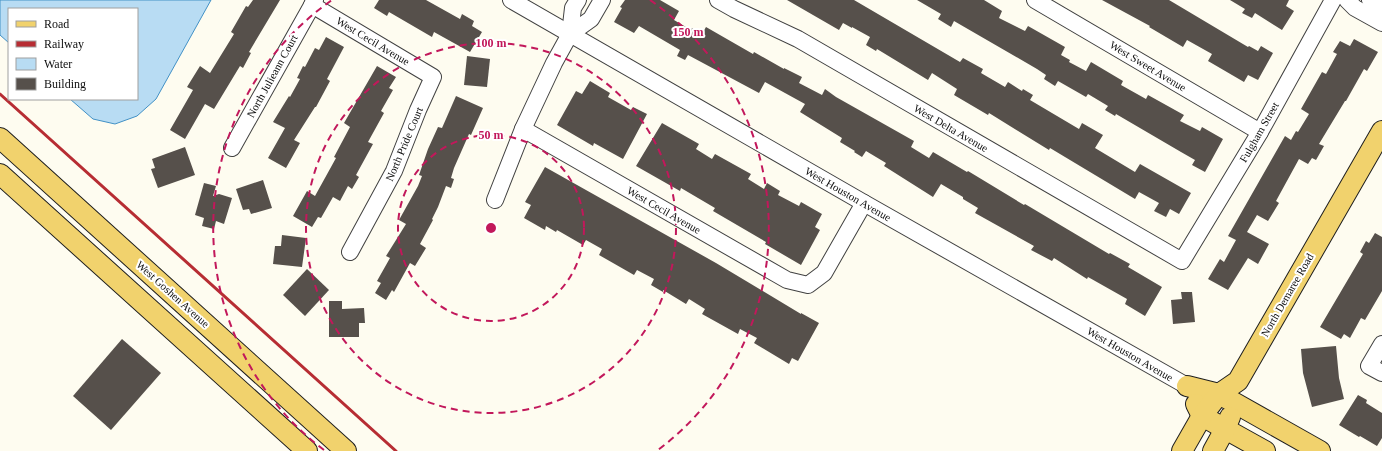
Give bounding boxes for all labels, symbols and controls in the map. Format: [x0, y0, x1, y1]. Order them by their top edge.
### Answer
legend [8, 8, 138, 100]
street label: West Cecil Avenue [334, 14, 412, 68]
text: Road [44, 17, 69, 31]
text: 150 m [673, 25, 704, 39]
street label: North Julieann Court [244, 32, 300, 120]
text: 100 m [476, 36, 507, 50]
text: Railway [44, 37, 84, 51]
street label: West Sweet Avenue [1108, 38, 1188, 94]
text: Water [44, 57, 72, 71]
text: Building [44, 77, 86, 91]
street label: Fulgham Street [1237, 100, 1281, 164]
street label: West Delta Avenue [912, 102, 990, 154]
street label: North Pride Court [383, 105, 425, 183]
text: 50 m [479, 128, 504, 142]
street label: West Houston Avenue [803, 164, 893, 224]
street label: West Cecil Avenue [625, 184, 703, 236]
centre of rings [484, 221, 498, 235]
street label: North Demaree Road [1258, 251, 1316, 339]
street label: West Goshen Avenue [134, 258, 212, 330]
street label: West Houston Avenue [1085, 324, 1175, 384]

